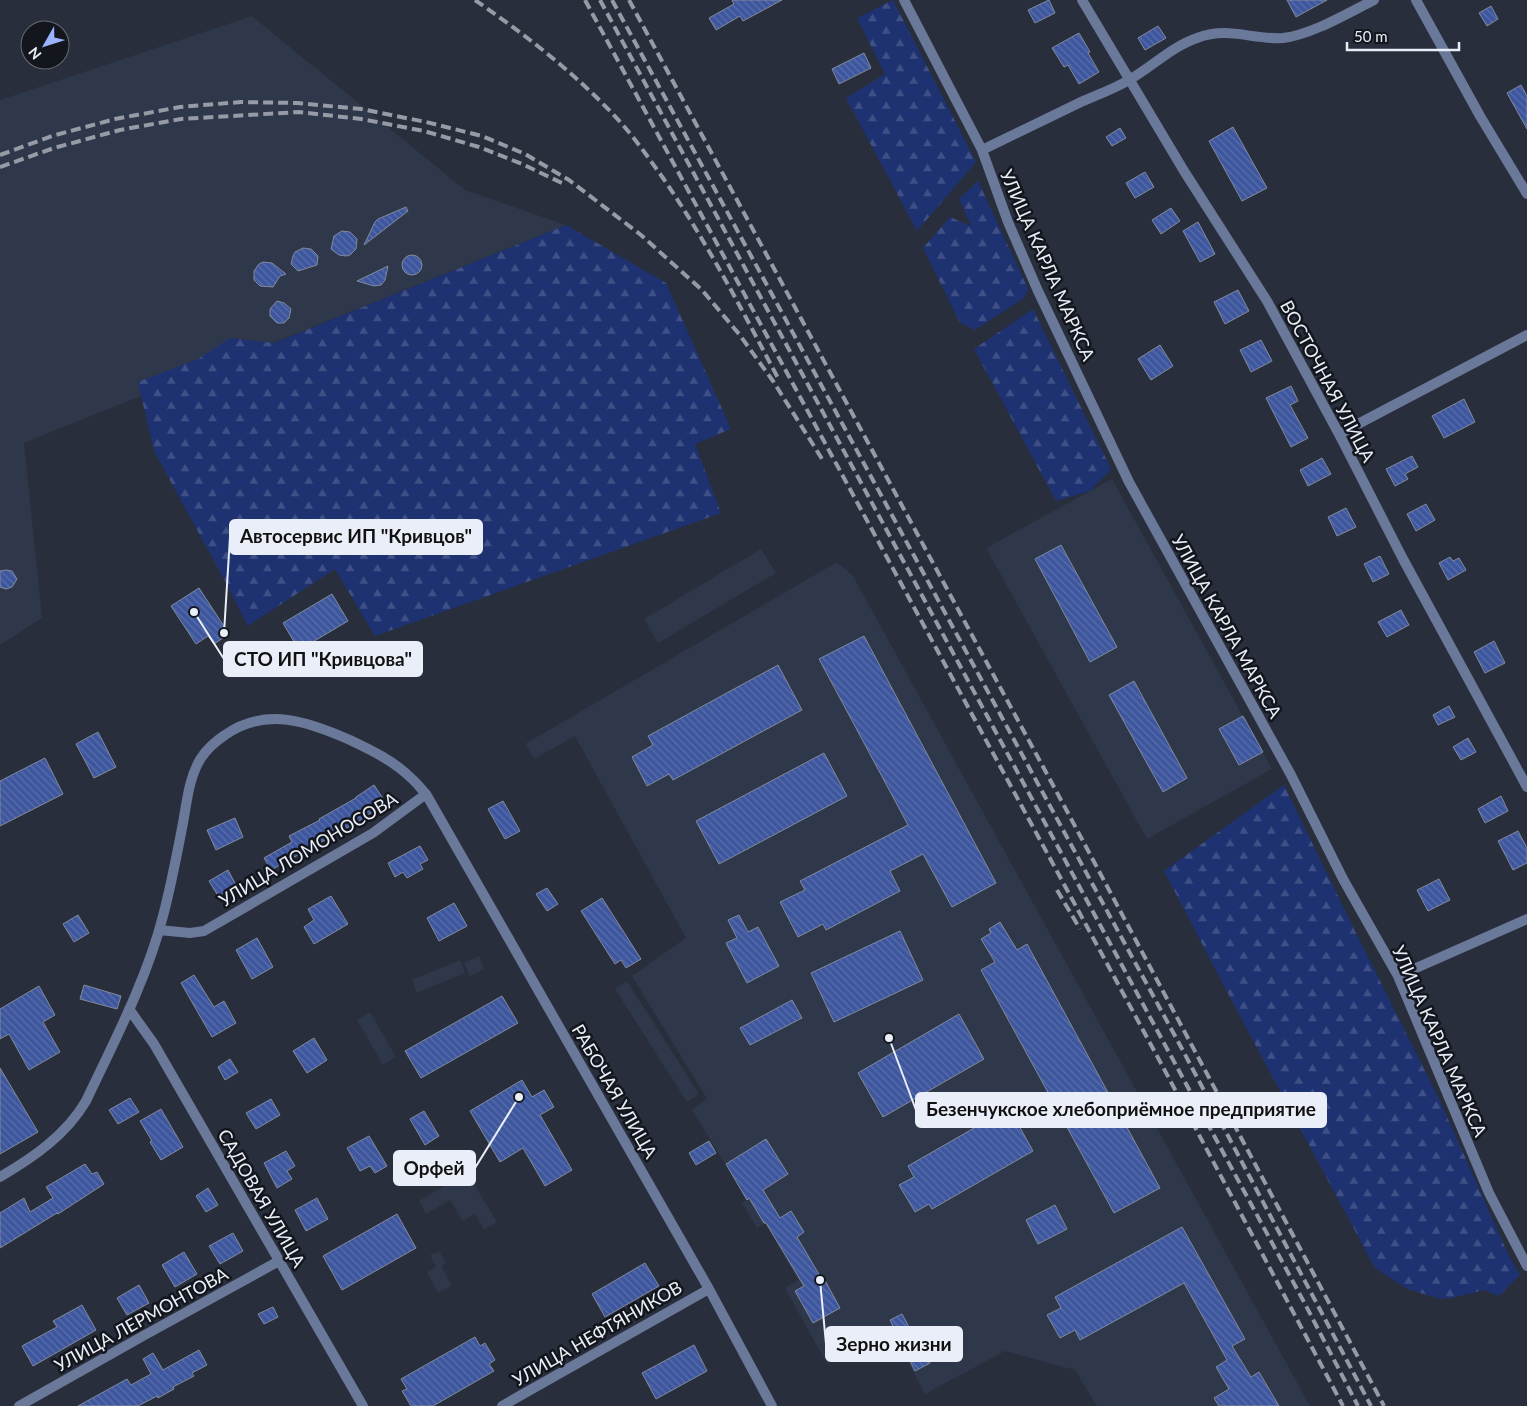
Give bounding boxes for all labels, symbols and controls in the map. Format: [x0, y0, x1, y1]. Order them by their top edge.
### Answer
north arrow [20, 20, 70, 70]
scale bar [1347, 20, 1460, 52]
text: 50 m [1354, 27, 1388, 45]
text: N [25, 44, 45, 63]
street label: УЛИЦА КАРЛА МАРКСА [996, 166, 1100, 365]
street label: ВОСТОЧНАЯ УЛИЦА [1276, 296, 1380, 466]
callout: Автосервис ИП "Кривцов" [230, 520, 482, 554]
text: Автосервис ИП "Кривцов" [239, 524, 472, 547]
street label: УЛИЦА КАРЛА МАРКСА [1167, 530, 1287, 723]
callout: СТО ИП "Кривцова" [224, 642, 422, 676]
text: СТО ИП "Кривцова" [234, 647, 412, 670]
street label: УЛИЦА ЛОМОНОСОВА [215, 787, 402, 911]
street label: УЛИЦА КАРЛА МАРКСА [1388, 942, 1492, 1141]
street label: РАБОЧАЯ УЛИЦА [568, 1020, 663, 1163]
callout: Безенчукское хлебоприёмное предприятие [916, 1093, 1326, 1127]
text: Безенчукское хлебоприёмное предприятие [926, 1097, 1316, 1120]
street label: САДОВАЯ УЛИЦА [213, 1125, 311, 1272]
callout: Орфей [394, 1151, 475, 1185]
text: Орфей [403, 1156, 465, 1179]
street label: УЛИЦА ЛЕРМОНТОВА [50, 1262, 232, 1376]
street label: УЛИЦА НЕФТЯНИКОВ [508, 1275, 686, 1391]
callout: Зерно жизни [826, 1327, 962, 1361]
text: Зерно жизни [836, 1332, 952, 1355]

